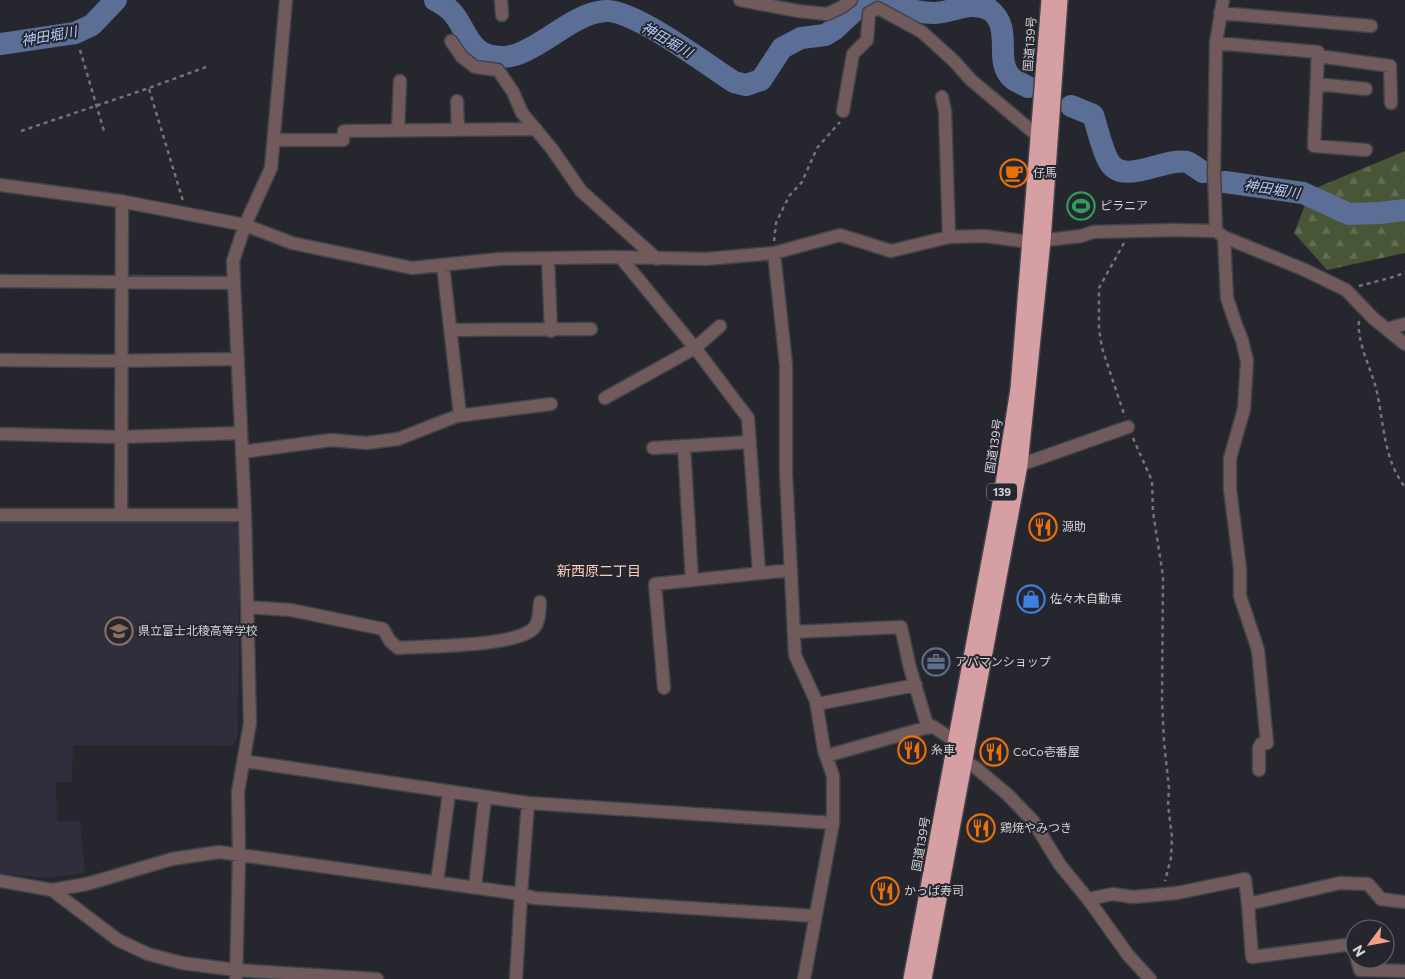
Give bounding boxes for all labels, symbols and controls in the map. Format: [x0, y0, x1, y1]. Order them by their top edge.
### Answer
street label: 国道139号 [1020, 16, 1038, 72]
water label: 神田堀川 [639, 18, 697, 62]
water label: 神田堀川 [20, 22, 80, 49]
cafe icon: 仔馬 [999, 158, 1029, 188]
place label: 仔馬 [1033, 165, 1057, 179]
water label: 神田堀川 [1243, 176, 1303, 202]
sports icon: ピラニア [1066, 191, 1096, 221]
place label: ピラニア [1100, 198, 1148, 212]
street label: 国道139号 [982, 417, 1004, 474]
road number: 139 [987, 484, 1017, 501]
restaurant icon: 源助 [1028, 512, 1058, 542]
place label: 源助 [1062, 519, 1086, 533]
district label: 新西原二丁目 [557, 562, 641, 579]
shop icon: 佐々木自動車 [1016, 584, 1046, 614]
place label: 佐々木自動車 [1050, 591, 1122, 605]
school or university icon: 県立富士北稜高等学校 [104, 616, 134, 646]
place label: 県立富士北稜高等学校 [138, 623, 258, 637]
office icon: アパマンショップ [921, 647, 951, 677]
place label: アパマンショップ [955, 654, 1051, 668]
restaurant icon: 糸車 [897, 735, 927, 765]
restaurant icon: CoCo壱番屋 [979, 737, 1009, 767]
place label: 糸車 [931, 742, 955, 756]
place label: CoCo壱番屋 [1013, 744, 1080, 758]
restaurant icon: 鶏焼やみつき [966, 813, 996, 843]
street label: 国道139号 [908, 815, 932, 872]
place label: 鶏焼やみつき [1000, 820, 1072, 834]
restaurant icon: かっぱ寿司 [870, 876, 900, 906]
place label: かっぱ寿司 [904, 883, 964, 897]
north arrow [1345, 919, 1395, 969]
text: N [1349, 942, 1369, 960]

